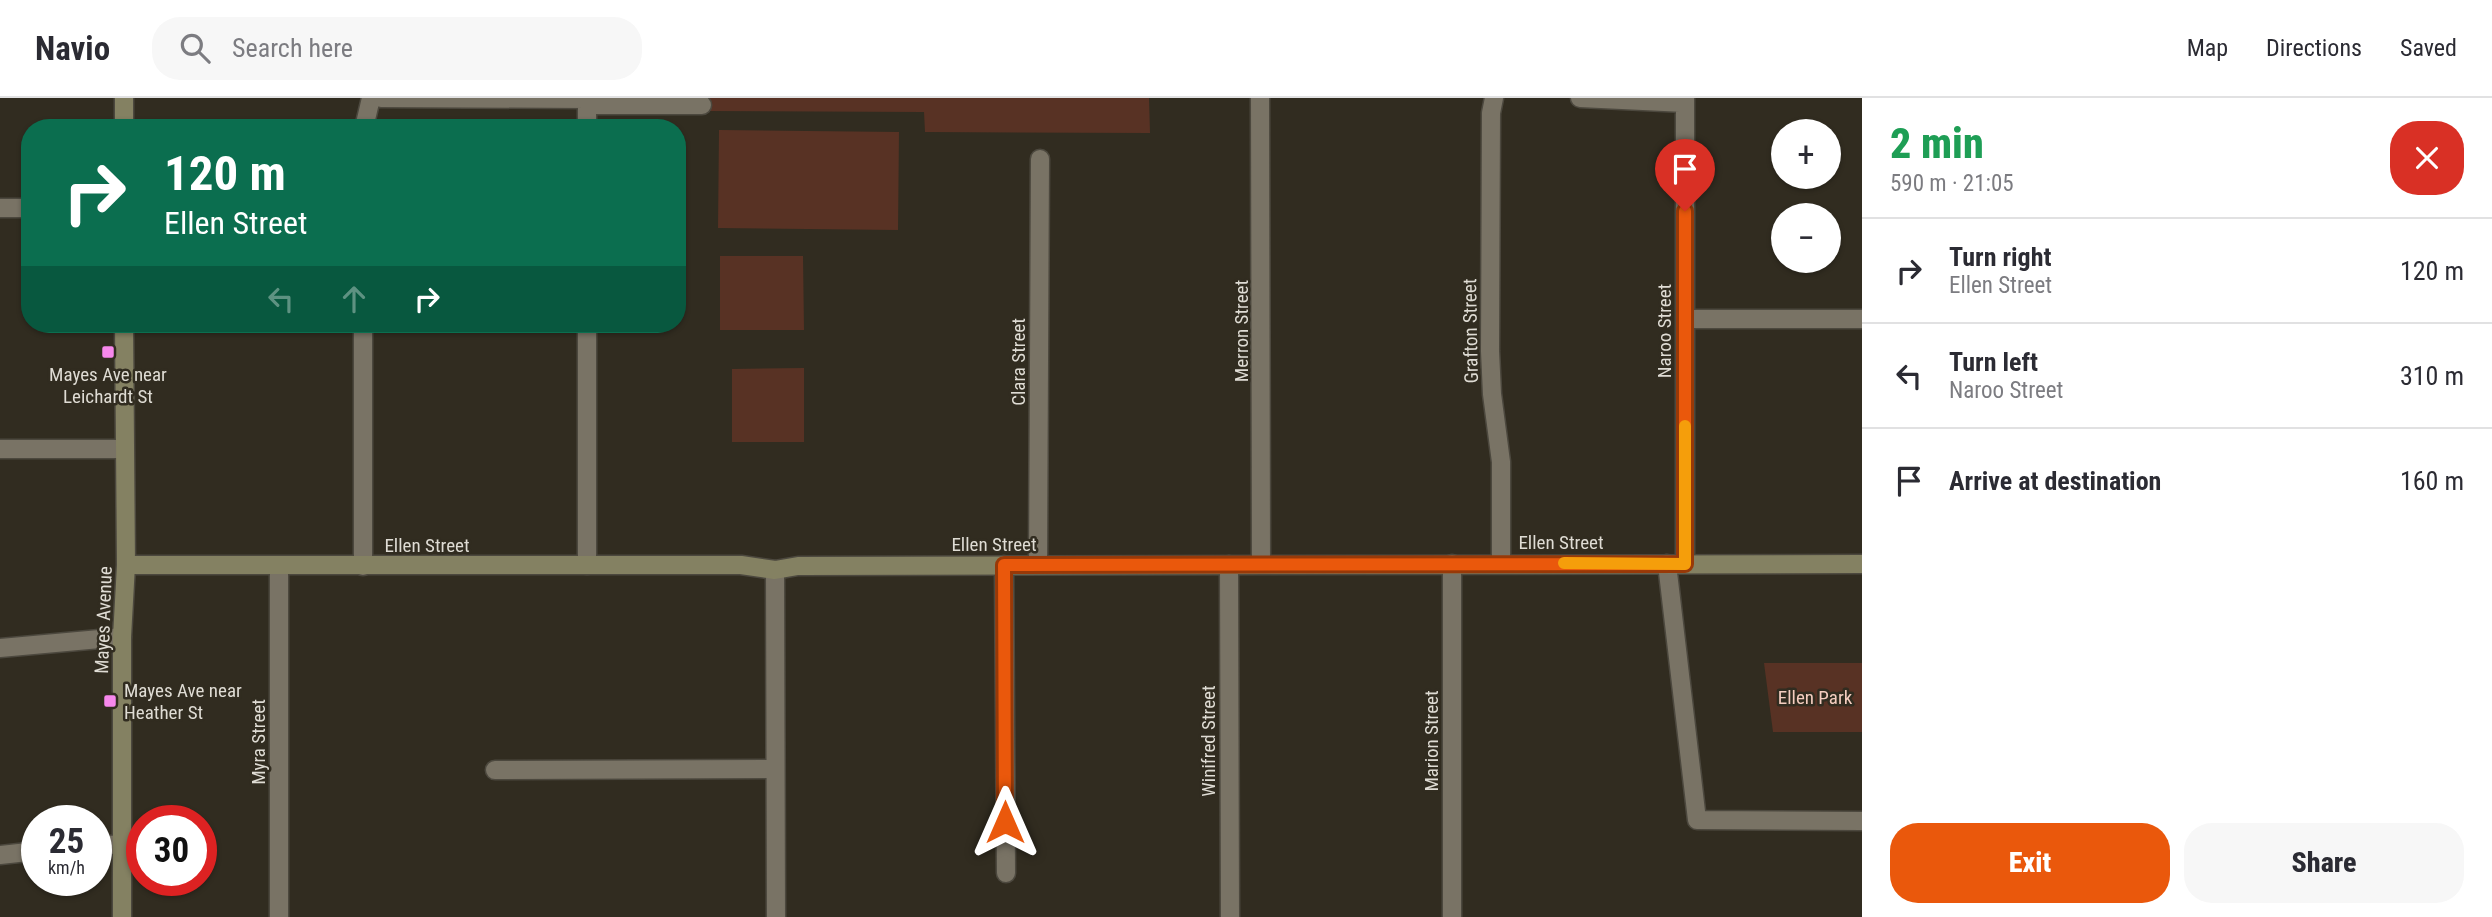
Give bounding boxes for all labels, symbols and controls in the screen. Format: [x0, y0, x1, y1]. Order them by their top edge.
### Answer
search box [152, 17, 642, 80]
text: Navio [35, 29, 110, 68]
icon: search [176, 29, 214, 67]
text: Search here [232, 33, 353, 63]
text: Map [2187, 34, 2228, 62]
text: Directions [2266, 34, 2362, 62]
text: Saved [2400, 34, 2457, 62]
map controls [1771, 119, 1841, 273]
button: + [1771, 119, 1841, 189]
text: 2 min [1890, 119, 1984, 168]
button: close [2390, 121, 2464, 195]
pin [1655, 139, 1715, 211]
text: 120 m [164, 145, 286, 202]
icon: right [49, 147, 140, 238]
icon: arrive [1666, 150, 1704, 188]
text: 590 m · 21:05 [1890, 170, 2014, 197]
button: − [1771, 203, 1841, 273]
text: Ellen Street [164, 204, 307, 242]
text: Turn right [1949, 242, 2051, 272]
icon: right [1890, 252, 1928, 290]
text: 120 m [2400, 256, 2464, 286]
text: Ellen Street [1949, 272, 2052, 299]
street label: Grafton Street [1458, 278, 1483, 384]
icon: left [262, 280, 300, 318]
icon: ahead [335, 280, 373, 318]
icon: right [408, 280, 446, 318]
street label: Merron Street [1230, 280, 1253, 382]
street label: Naroo Street [1653, 284, 1676, 378]
street label: Clara Street [1007, 318, 1030, 406]
marker: Mayes Ave near Leichardt St [100, 344, 116, 360]
text: Turn left [1949, 347, 2038, 377]
icon: left [1890, 357, 1928, 395]
text: 310 m [2400, 361, 2464, 391]
place label: Mayes Ave near Leichardt St [49, 363, 167, 408]
text: Naroo Street [1949, 377, 2063, 404]
icon: arrive [1890, 462, 1928, 500]
text: Arrive at destination [1949, 466, 2161, 496]
text: 160 m [2400, 466, 2464, 496]
street label: Ellen Street [1518, 531, 1604, 554]
street label: Ellen Street [951, 533, 1037, 556]
street label: Ellen Street [384, 534, 470, 557]
street label: Mayes Avenue [90, 566, 117, 674]
place label: Mayes Ave near Heather St [124, 679, 242, 724]
street label: Winifred Street [1197, 685, 1220, 797]
park label: Ellen Park [1778, 686, 1853, 709]
street label: Marion Street [1420, 690, 1443, 792]
marker: Mayes Ave near Heather St [102, 693, 118, 709]
street label: Myra Street [247, 699, 270, 785]
position arrow [968, 785, 1042, 859]
speed limit sign: 30 [126, 805, 217, 896]
text: 25 [49, 821, 84, 862]
button: Exit [1890, 823, 2170, 903]
button: Share [2184, 823, 2464, 903]
text: km/h [48, 857, 85, 878]

